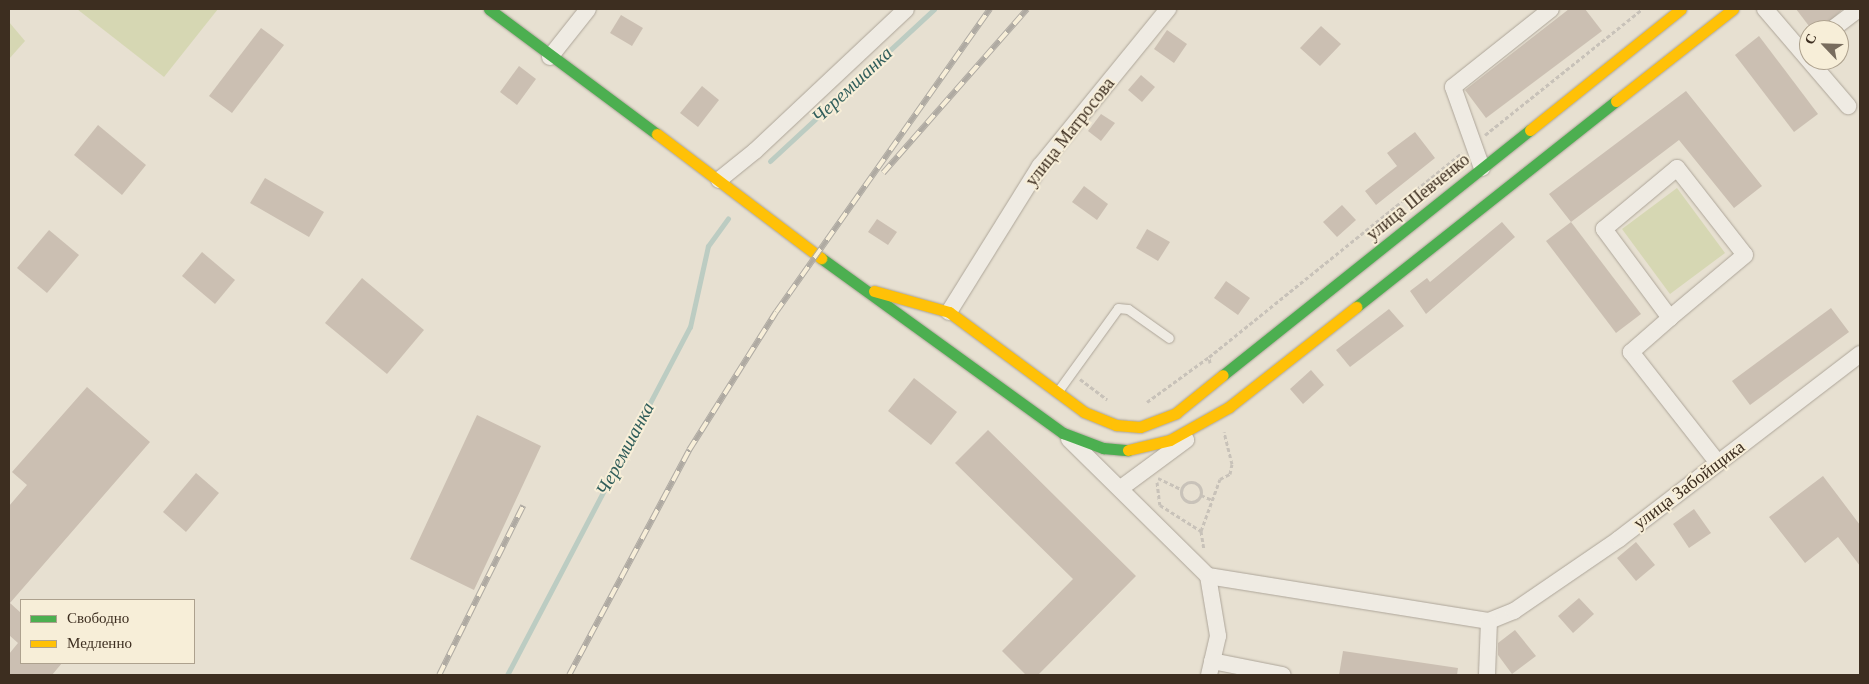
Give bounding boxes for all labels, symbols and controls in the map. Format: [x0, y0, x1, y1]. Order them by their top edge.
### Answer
north arrow [1799, 20, 1849, 70]
text: С [1802, 31, 1820, 47]
water label: Черемшанка [807, 42, 897, 128]
street label: улица Матросова [1021, 73, 1119, 191]
street label: улица Шевченко [1362, 149, 1474, 245]
water label: Черемшанка [591, 398, 659, 500]
street label: улица Забойщика [1629, 436, 1749, 534]
legend [20, 599, 195, 664]
text: Свободно [67, 610, 129, 626]
text: Медленно [67, 635, 132, 651]

